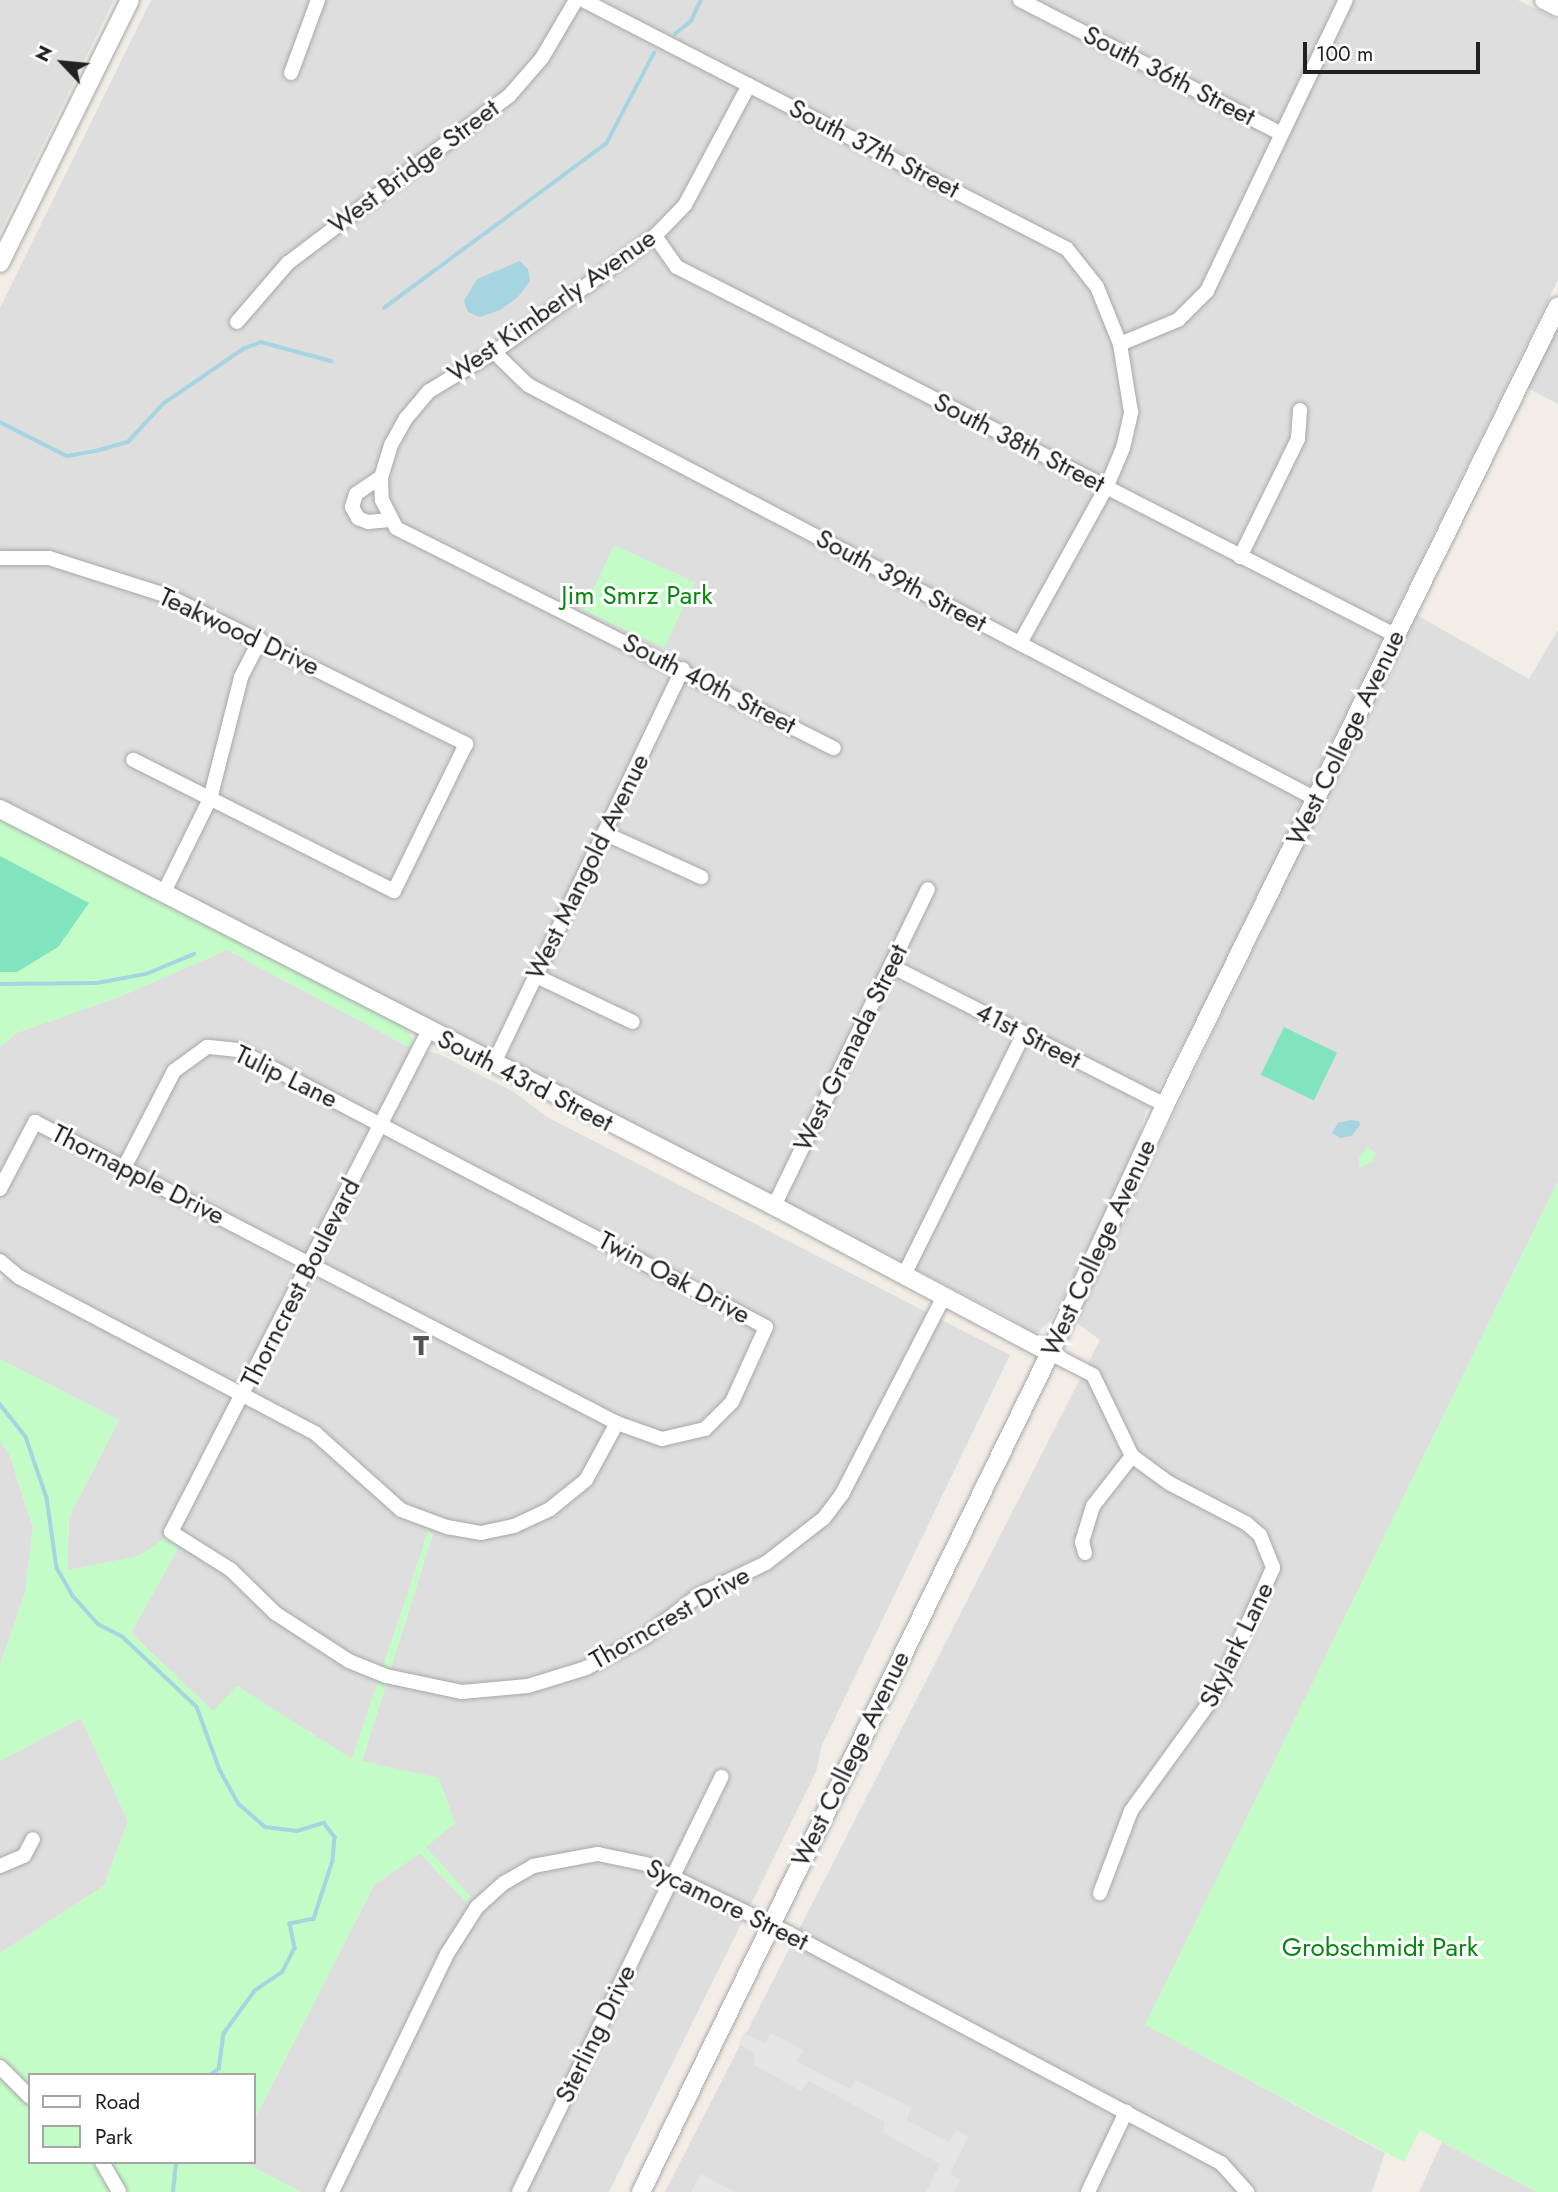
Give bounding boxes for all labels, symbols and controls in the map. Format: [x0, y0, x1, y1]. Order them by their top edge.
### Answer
street label: South 36th Street [1078, 19, 1260, 133]
north arrow [28, 28, 98, 98]
scale bar [1306, 28, 1483, 72]
text: 100 m [1316, 39, 1373, 69]
text: N [28, 41, 59, 66]
street label: West Bridge Street [323, 93, 505, 241]
street label: South 37th Street [784, 93, 964, 205]
street label: West Kimberly Avenue [442, 222, 662, 390]
street label: South 38th Street [928, 386, 1110, 500]
street label: South 39th Street [810, 523, 992, 639]
park label: Jim Smrz Park [561, 580, 713, 612]
street label: Teakwood Drive [154, 581, 324, 683]
street label: West College Avenue [1280, 625, 1412, 851]
street label: South 40th Street [617, 627, 801, 741]
street label: West Mangold Avenue [520, 749, 656, 985]
street label: West Granada Street [787, 939, 915, 1157]
street label: 41st Street [970, 996, 1086, 1076]
street label: South 43rd Street [432, 1023, 618, 1139]
street label: Tulip Lane [230, 1039, 342, 1115]
street label: Thornapple Drive [46, 1118, 230, 1232]
street label: West College Avenue [1035, 1134, 1163, 1362]
street label: Thorncrest Boulevard [235, 1173, 367, 1393]
street label: Twin Oak Drive [593, 1225, 755, 1331]
district label: T [413, 1329, 429, 1363]
street label: Thorncrest Drive [585, 1560, 755, 1676]
street label: Skylark Lane [1193, 1577, 1281, 1713]
street label: West College Avenue [785, 1646, 917, 1872]
street label: Sycamore Street [641, 1852, 813, 1958]
park label: Grobschmidt Park [1282, 1932, 1478, 1964]
street label: Sterling Drive [549, 1960, 643, 2108]
legend [28, 2073, 256, 2164]
text: Road [95, 2087, 140, 2117]
text: Park [95, 2122, 132, 2152]

